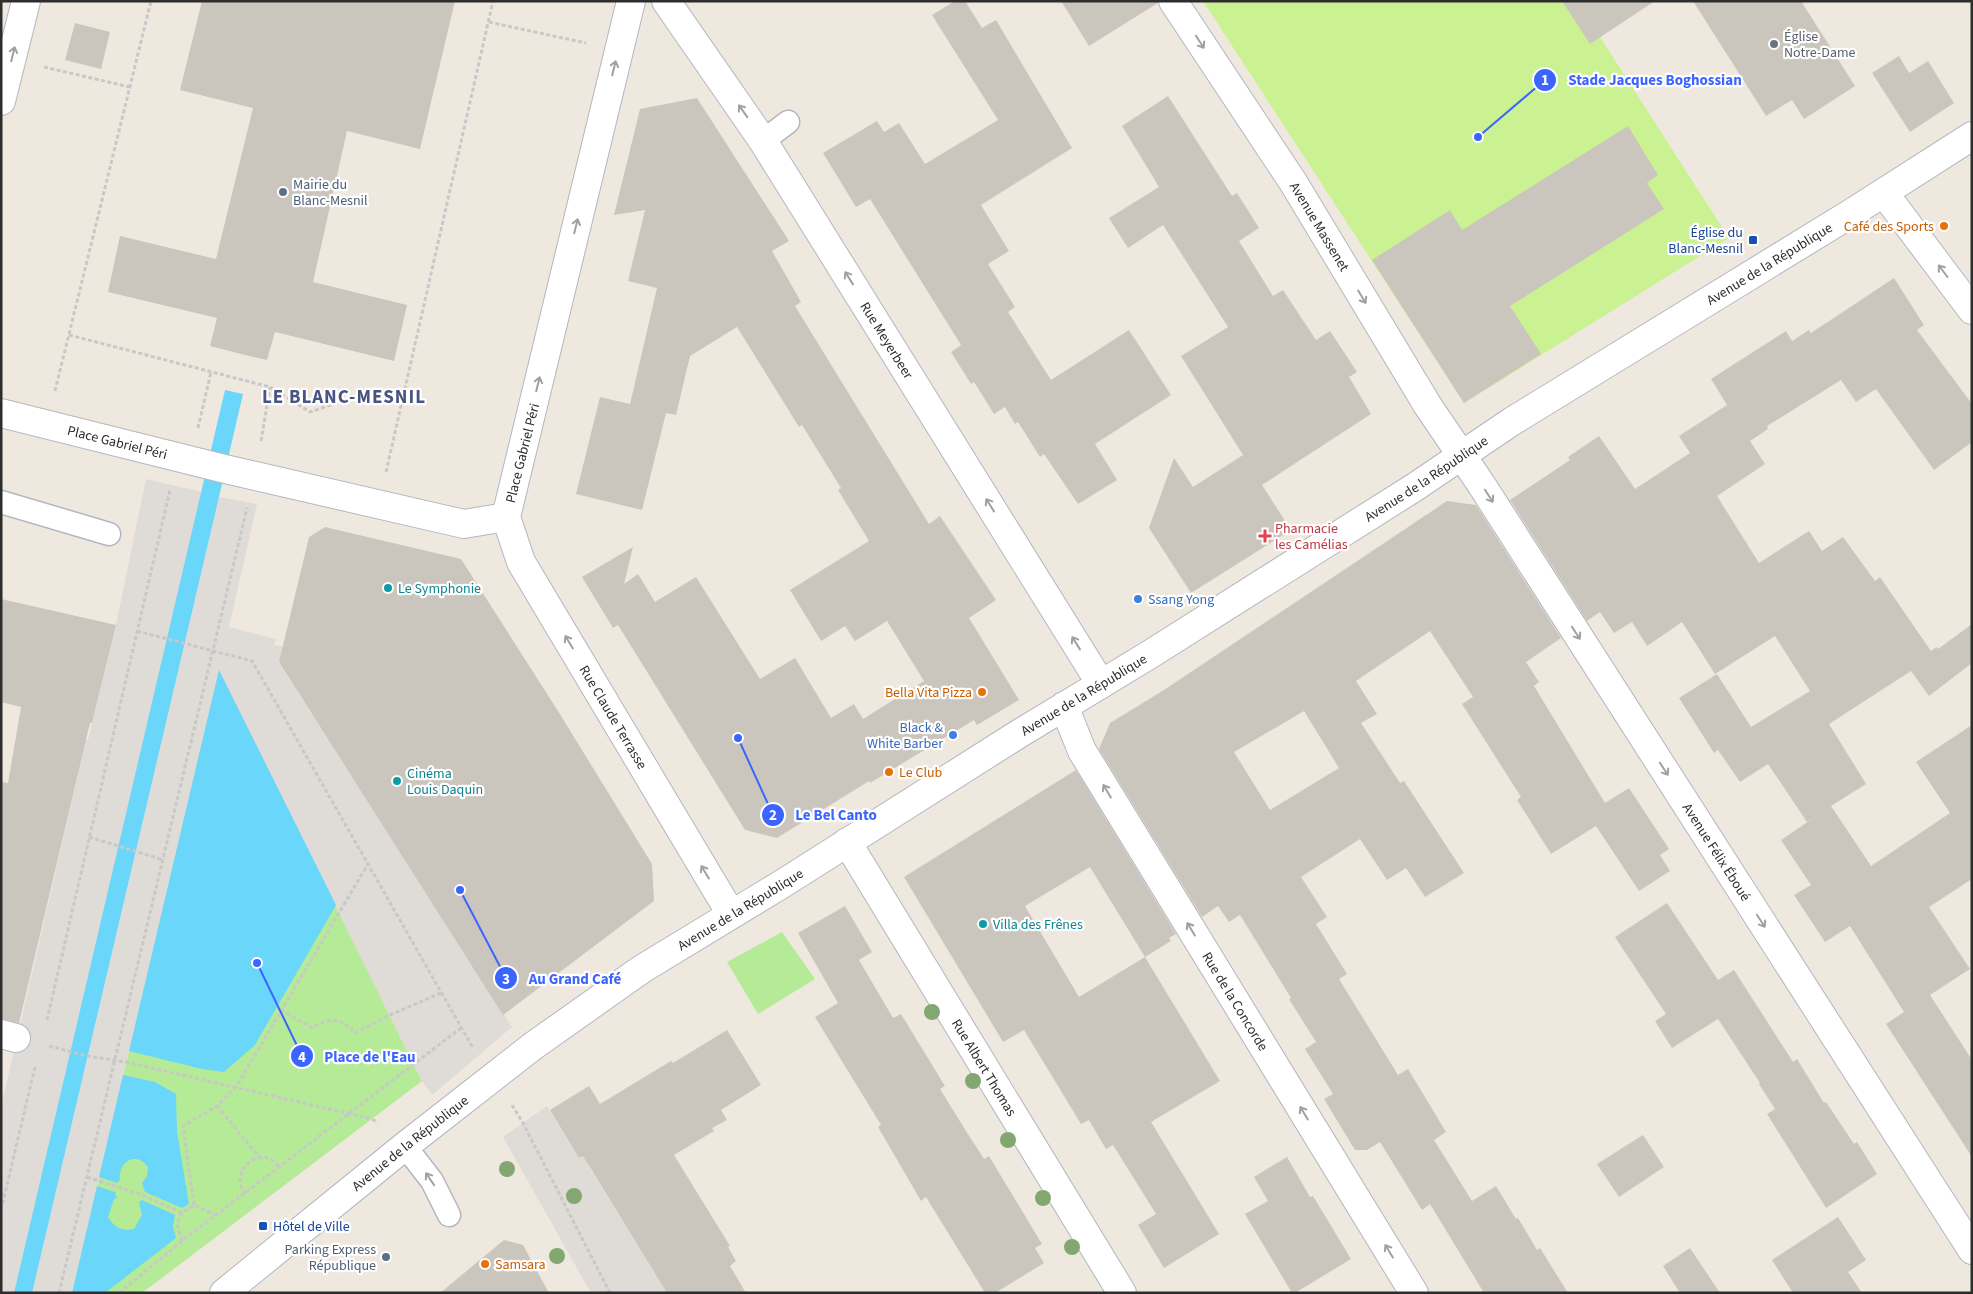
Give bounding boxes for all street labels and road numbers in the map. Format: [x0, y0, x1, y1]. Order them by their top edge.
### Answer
street label: Avenue Massenet [1284, 178, 1354, 276]
street label: Avenue de la République [1703, 218, 1837, 311]
street label: Rue Meyerbeer [855, 298, 918, 383]
street label: Place Gabriel Péri [501, 401, 545, 505]
street label: Place Gabriel Péri [65, 421, 169, 465]
street label: Avenue de la République [1361, 431, 1493, 527]
street label: Avenue de la République [1017, 649, 1151, 741]
street label: Rue Claude Terrasse [574, 662, 651, 773]
street label: Avenue Félix Éboué [1677, 799, 1755, 905]
street label: Avenue de la République [674, 864, 808, 956]
street label: Rue de la Concorde [1197, 948, 1273, 1055]
street label: Rue Albert Thomas [946, 1015, 1021, 1121]
street label: Avenue de la République [348, 1091, 473, 1196]

